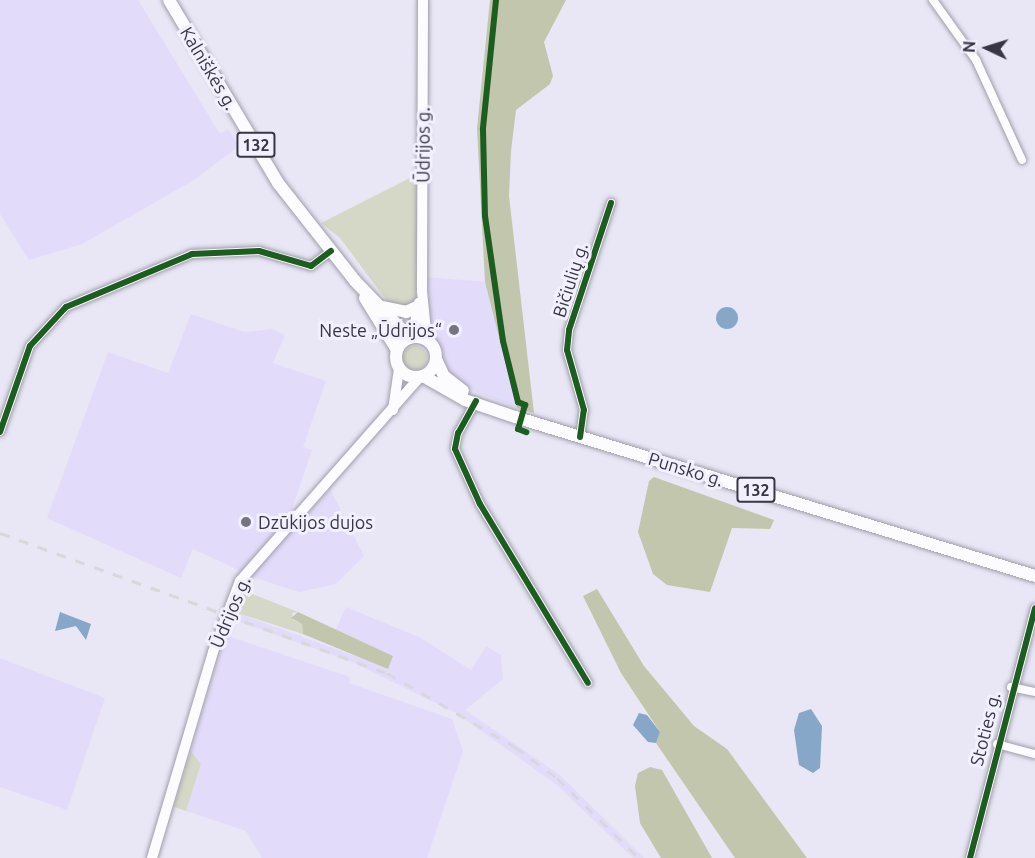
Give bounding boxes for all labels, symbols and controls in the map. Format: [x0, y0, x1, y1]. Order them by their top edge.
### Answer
north arrow [957, 18, 1017, 78]
street label: Kalniškės g. [176, 23, 242, 113]
text: N [960, 40, 978, 53]
street label: Ūdrijos g. [412, 107, 434, 183]
road number: 132 [235, 132, 277, 158]
street label: Bičiulių g. [548, 240, 592, 320]
place label: Neste „Ūdrijos“ [319, 319, 442, 341]
marker: Neste „Ūdrijos“ [447, 323, 461, 337]
street label: Punsko g. [646, 447, 726, 491]
road number: 132 [735, 477, 777, 503]
place label: Dzūkijos dujos [258, 511, 373, 533]
marker: Dzūkijos dujos [239, 515, 253, 529]
street label: Ūdrijos g. [205, 573, 255, 651]
street label: Stoties g. [965, 690, 1005, 768]

